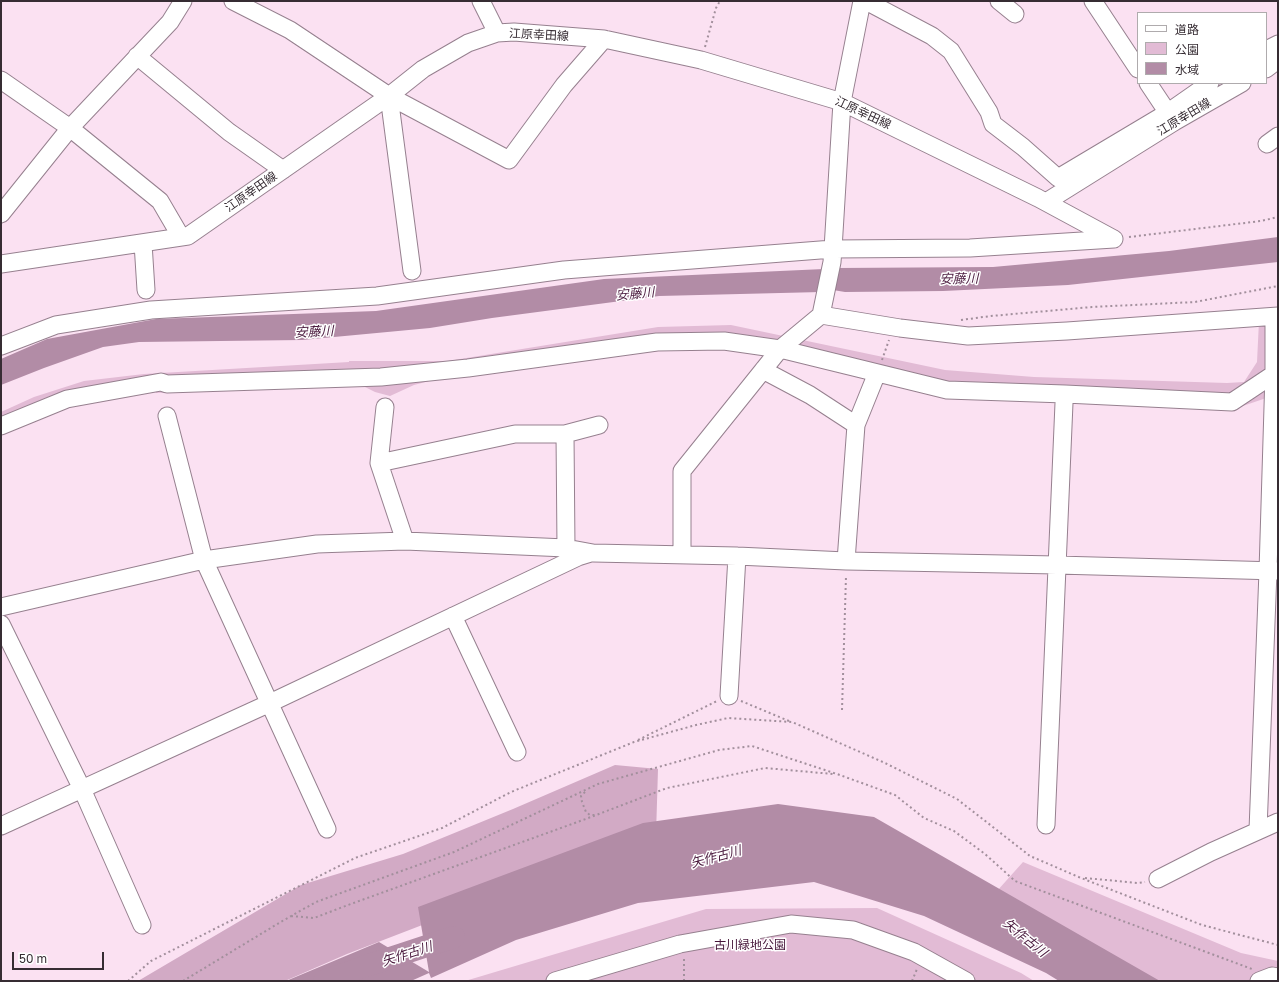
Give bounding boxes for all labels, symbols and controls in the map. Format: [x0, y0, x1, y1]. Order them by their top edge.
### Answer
legend [1137, 12, 1267, 84]
text: 道路 [1175, 22, 1199, 37]
street label: 江原幸田線 [509, 26, 569, 44]
text: 公園 [1175, 42, 1199, 57]
text: 水域 [1175, 62, 1199, 77]
street label: 江原幸田線 [833, 94, 893, 132]
street label: 江原幸田線 [1155, 95, 1213, 139]
street label: 江原幸田線 [222, 169, 280, 215]
water label: 安藤川 [939, 271, 979, 287]
water label: 安藤川 [615, 285, 655, 303]
water label: 安藤川 [294, 323, 334, 341]
water label: 矢作古川 [689, 843, 743, 871]
water label: 矢作古川 [1000, 916, 1050, 960]
park label: 古川緑地公園 [714, 938, 786, 952]
water label: 矢作古川 [380, 939, 434, 969]
scale bar [14, 944, 106, 970]
text: 50 m [19, 951, 47, 966]

